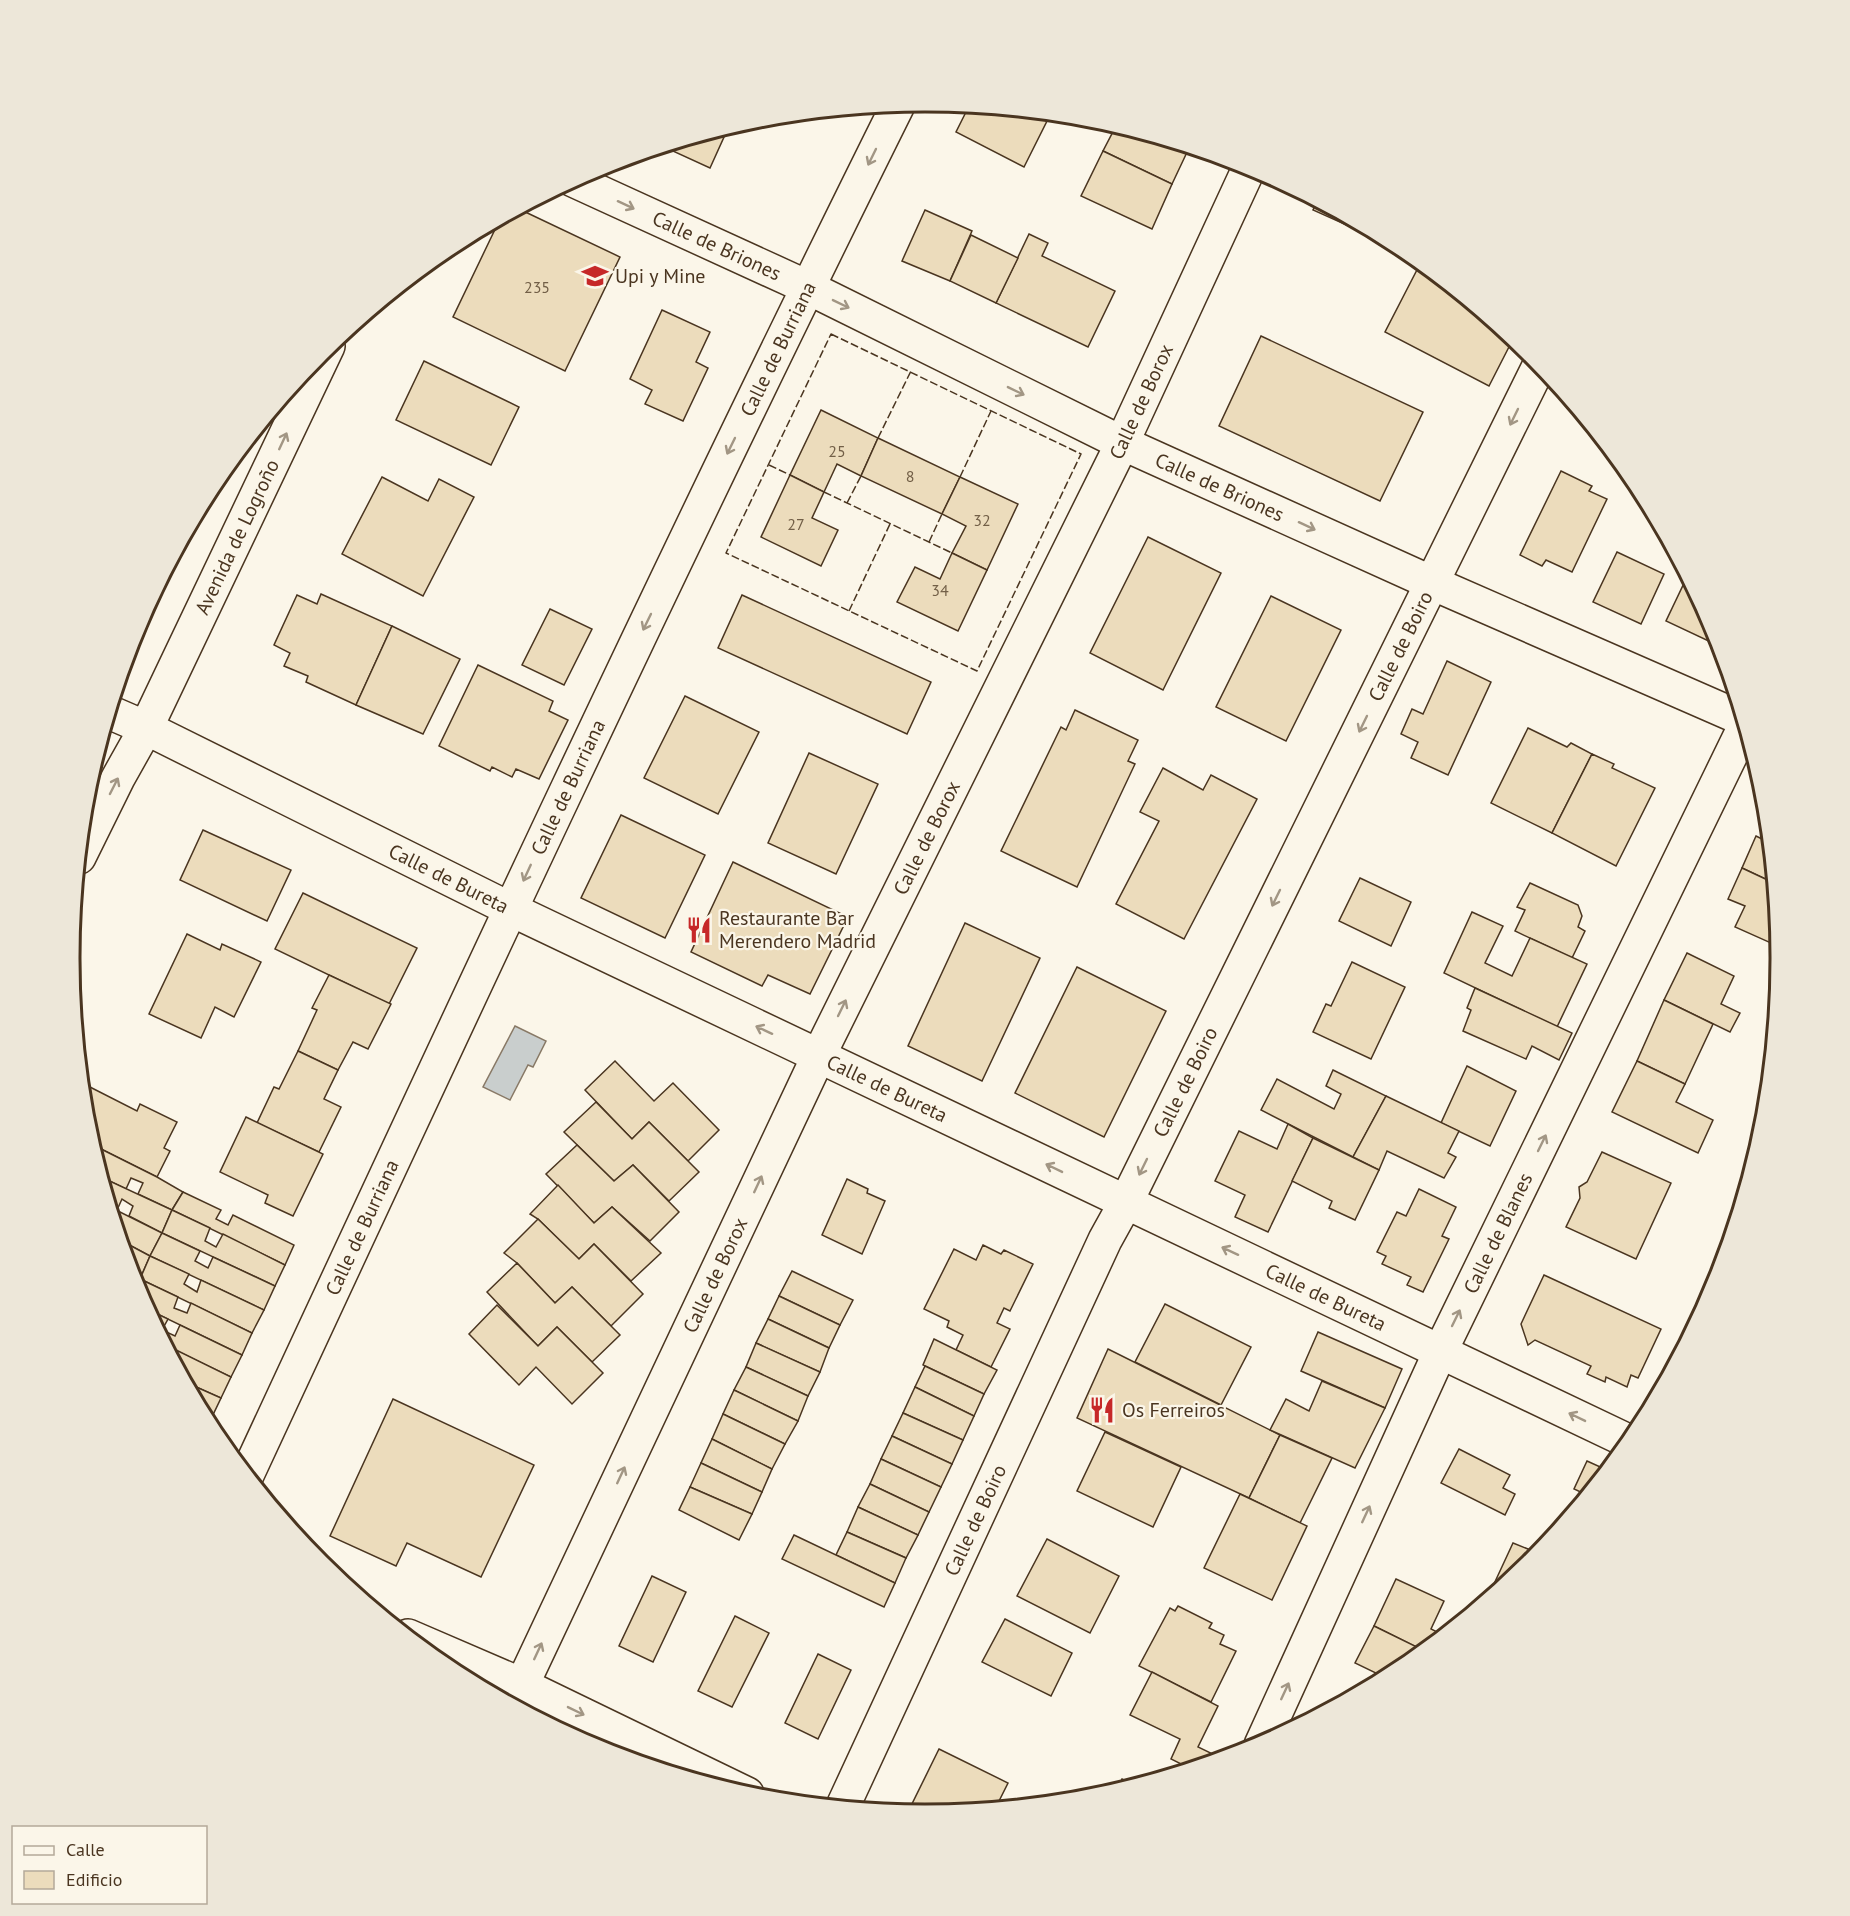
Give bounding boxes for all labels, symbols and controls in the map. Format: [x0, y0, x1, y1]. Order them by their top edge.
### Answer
one-way arrow [865, 148, 877, 166]
one-way arrow [616, 199, 634, 211]
street label: Calle de Briones [648, 205, 785, 286]
school or university icon: Upi y Mine [580, 261, 610, 291]
place label: Upi y Mine [615, 263, 706, 289]
house number: 235 [524, 277, 550, 297]
street label: Calle de Burriana [734, 277, 822, 421]
one-way arrow [832, 299, 850, 311]
street label: Calle de Borox [1103, 340, 1179, 464]
one-way arrow [1006, 385, 1024, 397]
one-way arrow [1508, 407, 1519, 425]
one-way arrow [277, 433, 289, 451]
one-way arrow [725, 436, 737, 454]
house number: 25 [828, 441, 846, 461]
street label: Calle de Briones [1151, 447, 1288, 527]
street label: Avenida de Logroño [189, 455, 285, 619]
house number: 8 [906, 466, 914, 486]
house number: 32 [973, 510, 991, 530]
house number: 27 [787, 514, 805, 534]
one-way arrow [1297, 521, 1315, 532]
house number: 34 [931, 580, 949, 600]
street label: Calle de Boiro [1362, 587, 1439, 706]
one-way arrow [641, 612, 653, 630]
one-way arrow [1356, 714, 1368, 732]
street label: Calle de Burriana [525, 715, 611, 859]
street label: Calle de Borox [887, 776, 966, 899]
one-way arrow [109, 777, 121, 795]
street label: Calle de Bureta [384, 838, 513, 919]
one-way arrow [520, 864, 532, 882]
one-way arrow [1270, 889, 1282, 907]
place label: Restaurante Bar Merendero Madrid [719, 905, 876, 954]
restaurant icon: Restaurante Bar Merendero Madrid [684, 915, 714, 945]
one-way arrow [837, 1000, 848, 1018]
street label: Calle de Boiro [1147, 1022, 1223, 1141]
one-way arrow [756, 1023, 774, 1035]
street label: Calle de Bureta [822, 1049, 952, 1128]
one-way arrow [1536, 1134, 1548, 1152]
street label: Calle de Burriana [319, 1155, 405, 1299]
one-way arrow [1137, 1158, 1149, 1176]
one-way arrow [1046, 1162, 1064, 1174]
street label: Calle de Blanes [1457, 1168, 1538, 1298]
one-way arrow [753, 1176, 765, 1194]
street label: Calle de Borox [677, 1214, 753, 1337]
one-way arrow [1222, 1245, 1240, 1257]
street label: Calle de Bureta [1261, 1257, 1390, 1337]
one-way arrow [1451, 1309, 1463, 1327]
restaurant icon: Os Ferreiros [1087, 1395, 1117, 1425]
place label: Os Ferreiros [1122, 1397, 1225, 1423]
one-way arrow [1569, 1410, 1587, 1422]
street label: Calle de Boiro [938, 1460, 1012, 1580]
one-way arrow [616, 1466, 628, 1484]
one-way arrow [1361, 1505, 1372, 1524]
one-way arrow [533, 1642, 545, 1660]
one-way arrow [1279, 1683, 1291, 1701]
one-way arrow [566, 1706, 584, 1718]
legend [12, 1826, 207, 1904]
text: Calle [66, 1838, 105, 1861]
text: Edificio [66, 1868, 122, 1891]

